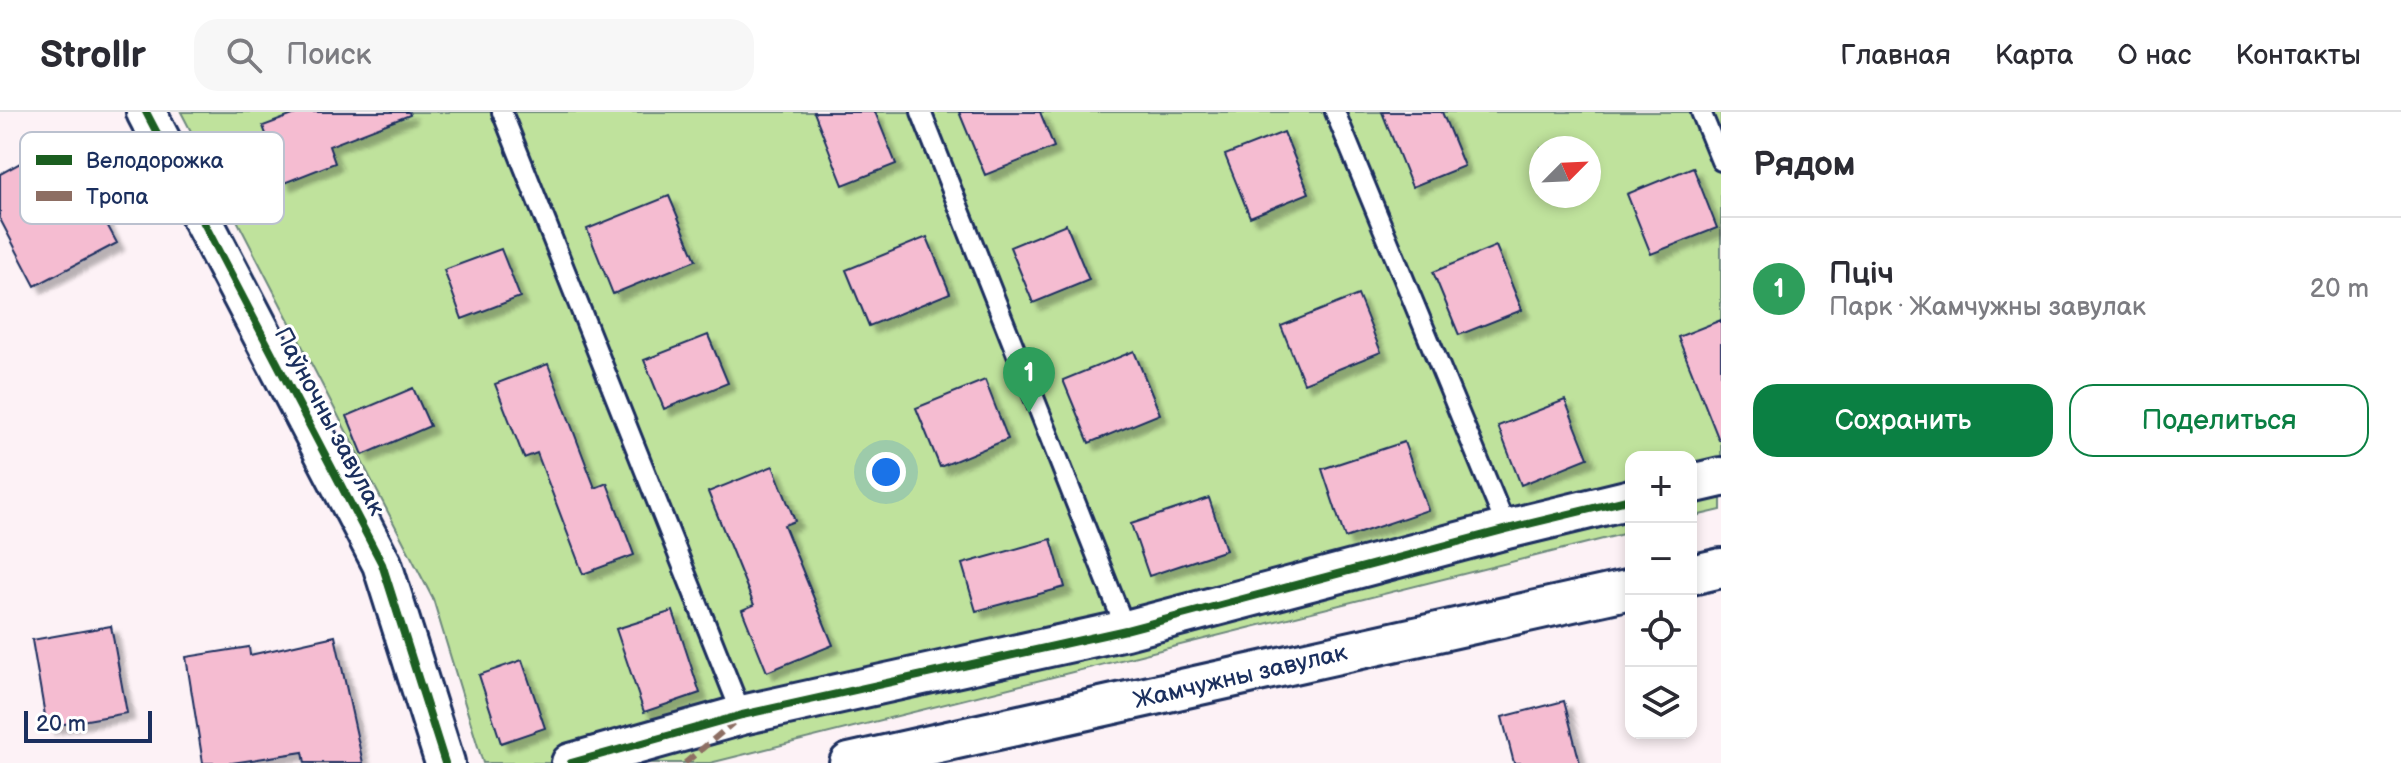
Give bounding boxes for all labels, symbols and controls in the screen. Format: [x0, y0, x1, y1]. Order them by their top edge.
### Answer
search box [194, 19, 754, 91]
text: Strollr [40, 33, 146, 78]
icon: search [222, 33, 266, 77]
text: Поиск [286, 37, 371, 73]
text: Главная [1840, 39, 1951, 72]
text: Карта [1995, 39, 2074, 72]
text: О нас [2118, 39, 2191, 72]
text: Контакты [2235, 39, 2361, 72]
legend [20, 132, 284, 224]
north arrow [1529, 136, 1601, 208]
text: Рядом [1753, 144, 1855, 185]
text: Велодорожка [86, 148, 224, 175]
text: Тропа [86, 184, 148, 211]
text: Пціч [1829, 256, 1894, 292]
text: 1 [1774, 274, 1784, 305]
text: 20 m [2310, 274, 2369, 305]
text: Парк · Жамчужны завулак [1829, 292, 2146, 323]
street label: Паўночны завулак [268, 322, 392, 521]
pin: 1 [1003, 347, 1055, 413]
button: Сохранить [1753, 384, 2053, 457]
button: Поделиться [2069, 384, 2369, 457]
map controls [1625, 451, 1697, 739]
button: + [1625, 451, 1697, 523]
your location [866, 452, 906, 492]
button: − [1625, 523, 1697, 595]
button: locate [1625, 595, 1697, 667]
street label: Жамчужны завулак [1130, 638, 1350, 715]
button: layers [1625, 667, 1697, 739]
scale bar [24, 707, 152, 743]
text: 20 m [36, 711, 86, 738]

